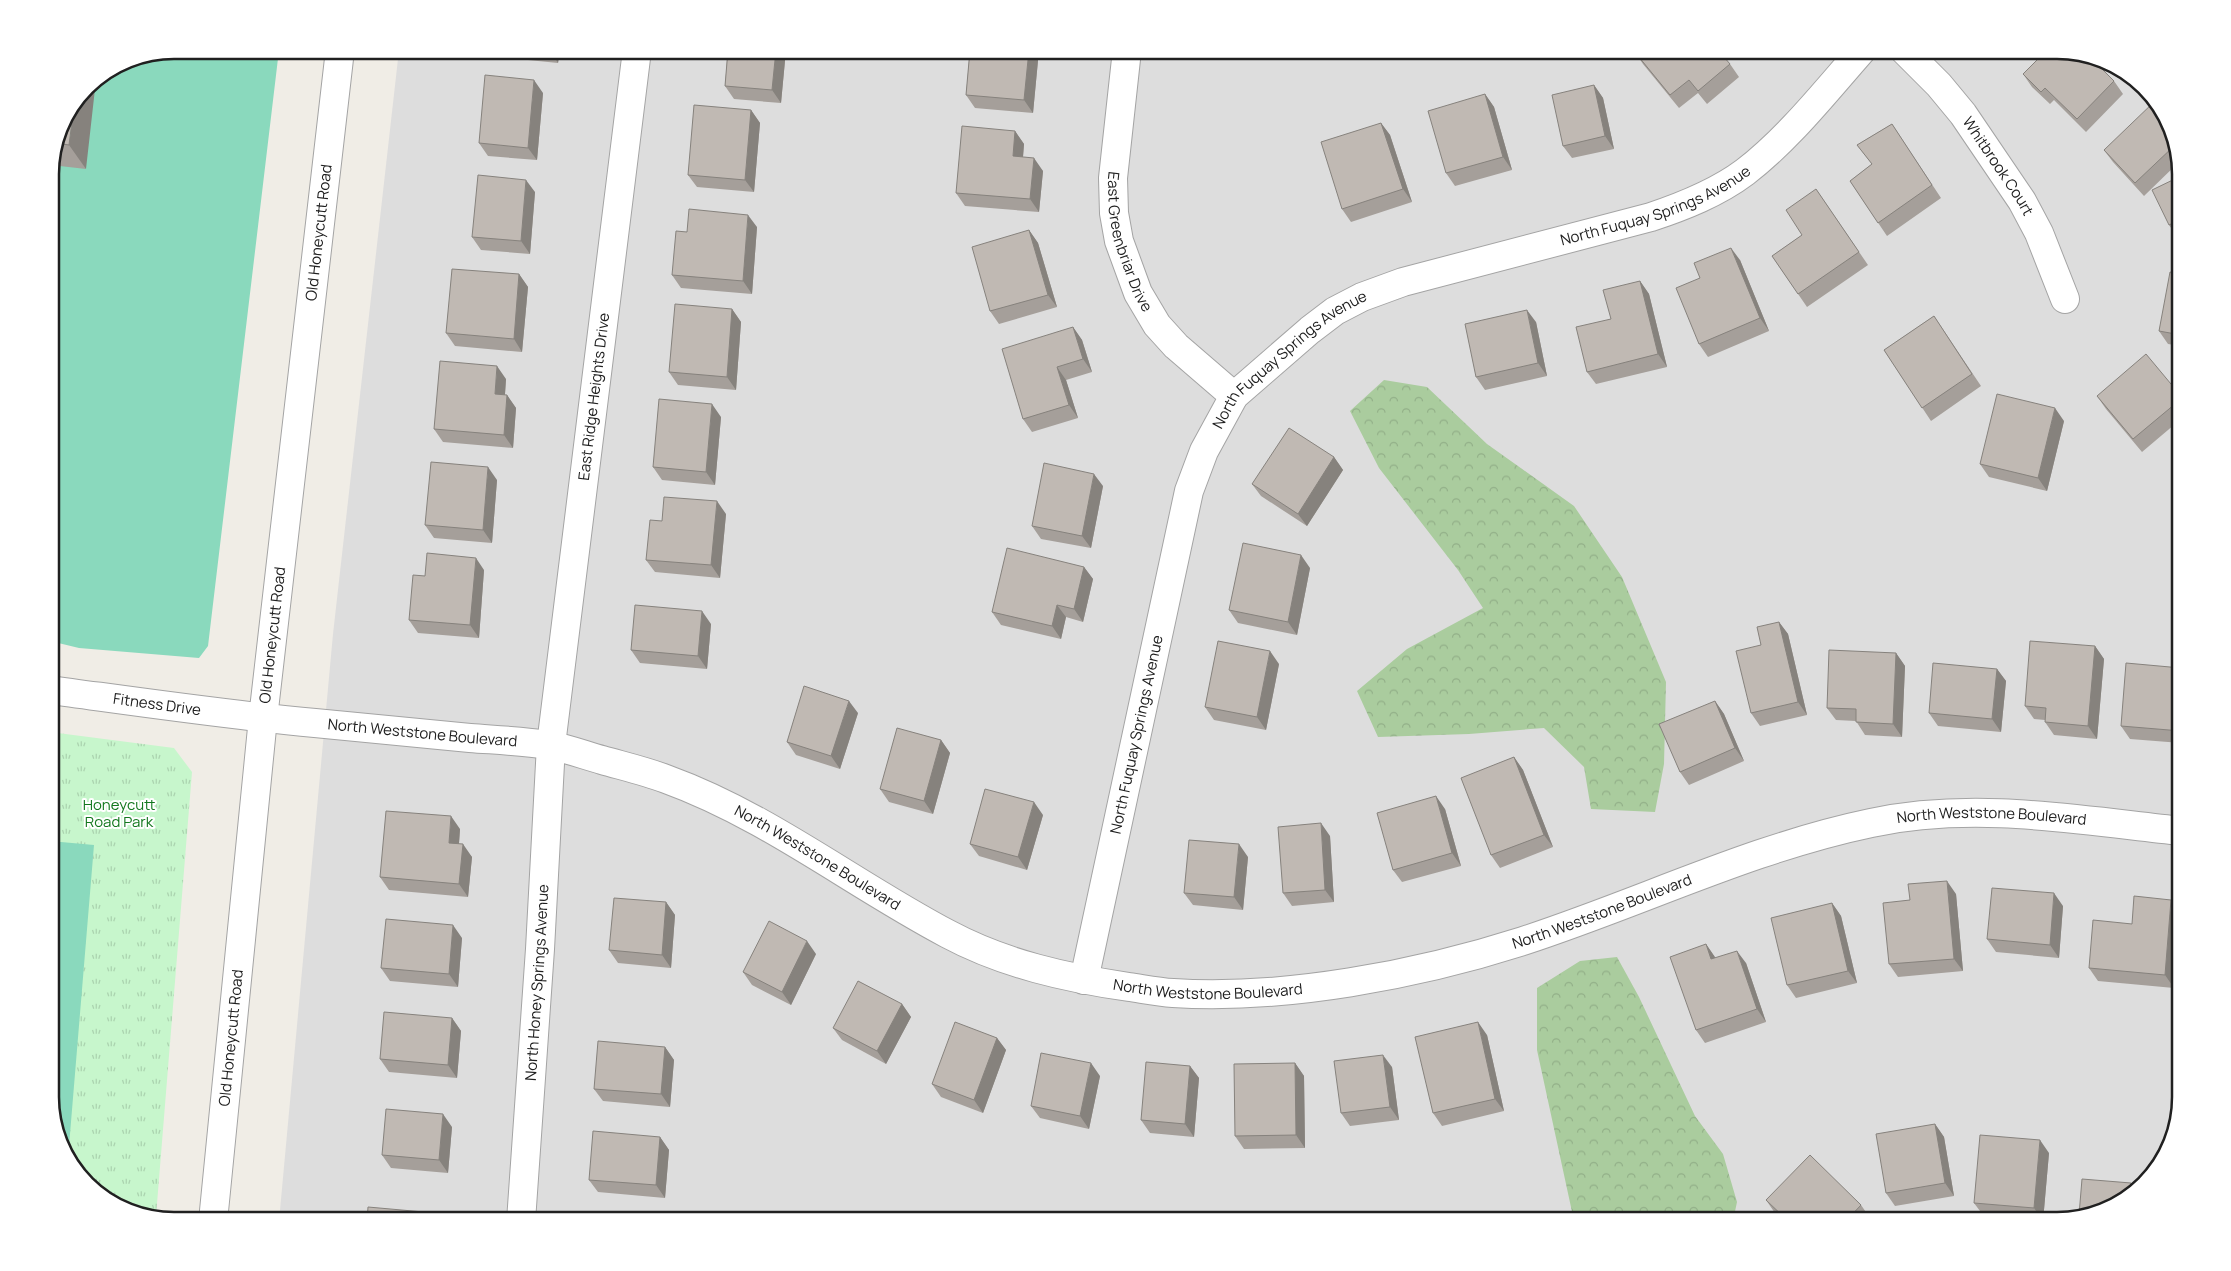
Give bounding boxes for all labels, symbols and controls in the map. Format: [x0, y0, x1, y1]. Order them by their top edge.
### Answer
street label: Whitbrook Court [1958, 112, 2039, 219]
street label: North Fuquay Springs Avenue [1558, 160, 1755, 250]
street label: Old Honeycutt Road [300, 163, 337, 302]
street label: East Greenbriar Drive [1103, 170, 1158, 316]
street label: North Fuquay Springs Avenue [1207, 285, 1370, 432]
street label: East Ridge Heights Drive [573, 311, 614, 482]
street label: Old Honeycutt Road [254, 565, 290, 704]
street label: North Fuquay Springs Avenue [1105, 633, 1168, 836]
street label: Fitness Drive [112, 688, 203, 720]
street label: North Weststone Boulevard [327, 713, 518, 751]
park label: Honeycutt Road Park [83, 794, 155, 832]
street label: North Weststone Boulevard [731, 800, 905, 915]
street label: North Weststone Boulevard [1895, 802, 2088, 830]
street label: North Weststone Boulevard [1509, 869, 1695, 954]
street label: North Honey Springs Avenue [520, 883, 553, 1082]
street label: Old Honeycutt Road [213, 968, 248, 1107]
street label: North Weststone Boulevard [1112, 974, 1304, 1004]

